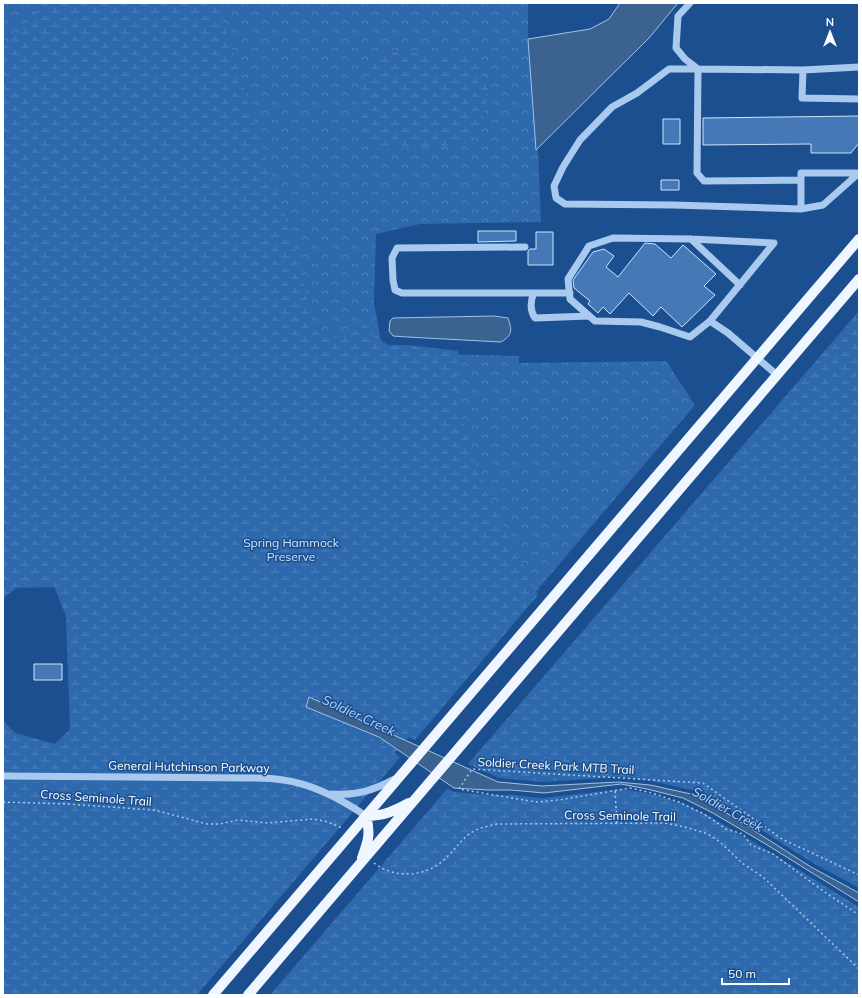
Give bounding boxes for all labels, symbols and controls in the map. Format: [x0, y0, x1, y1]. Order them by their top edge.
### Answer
north arrow [810, 12, 850, 52]
text: N [826, 15, 834, 29]
park label: Spring Hammock Preserve [243, 535, 340, 564]
water label: Soldier Creek [320, 691, 398, 739]
street label: Soldier Creek Park MTB Trail [477, 754, 635, 777]
street label: General Hutchinson Parkway [108, 758, 270, 775]
water label: Soldier Creek [690, 783, 767, 835]
street label: Cross Seminole Trail [40, 786, 152, 809]
street label: Cross Seminole Trail [564, 807, 676, 824]
scale bar [722, 960, 789, 986]
text: 50 m [728, 966, 756, 981]

